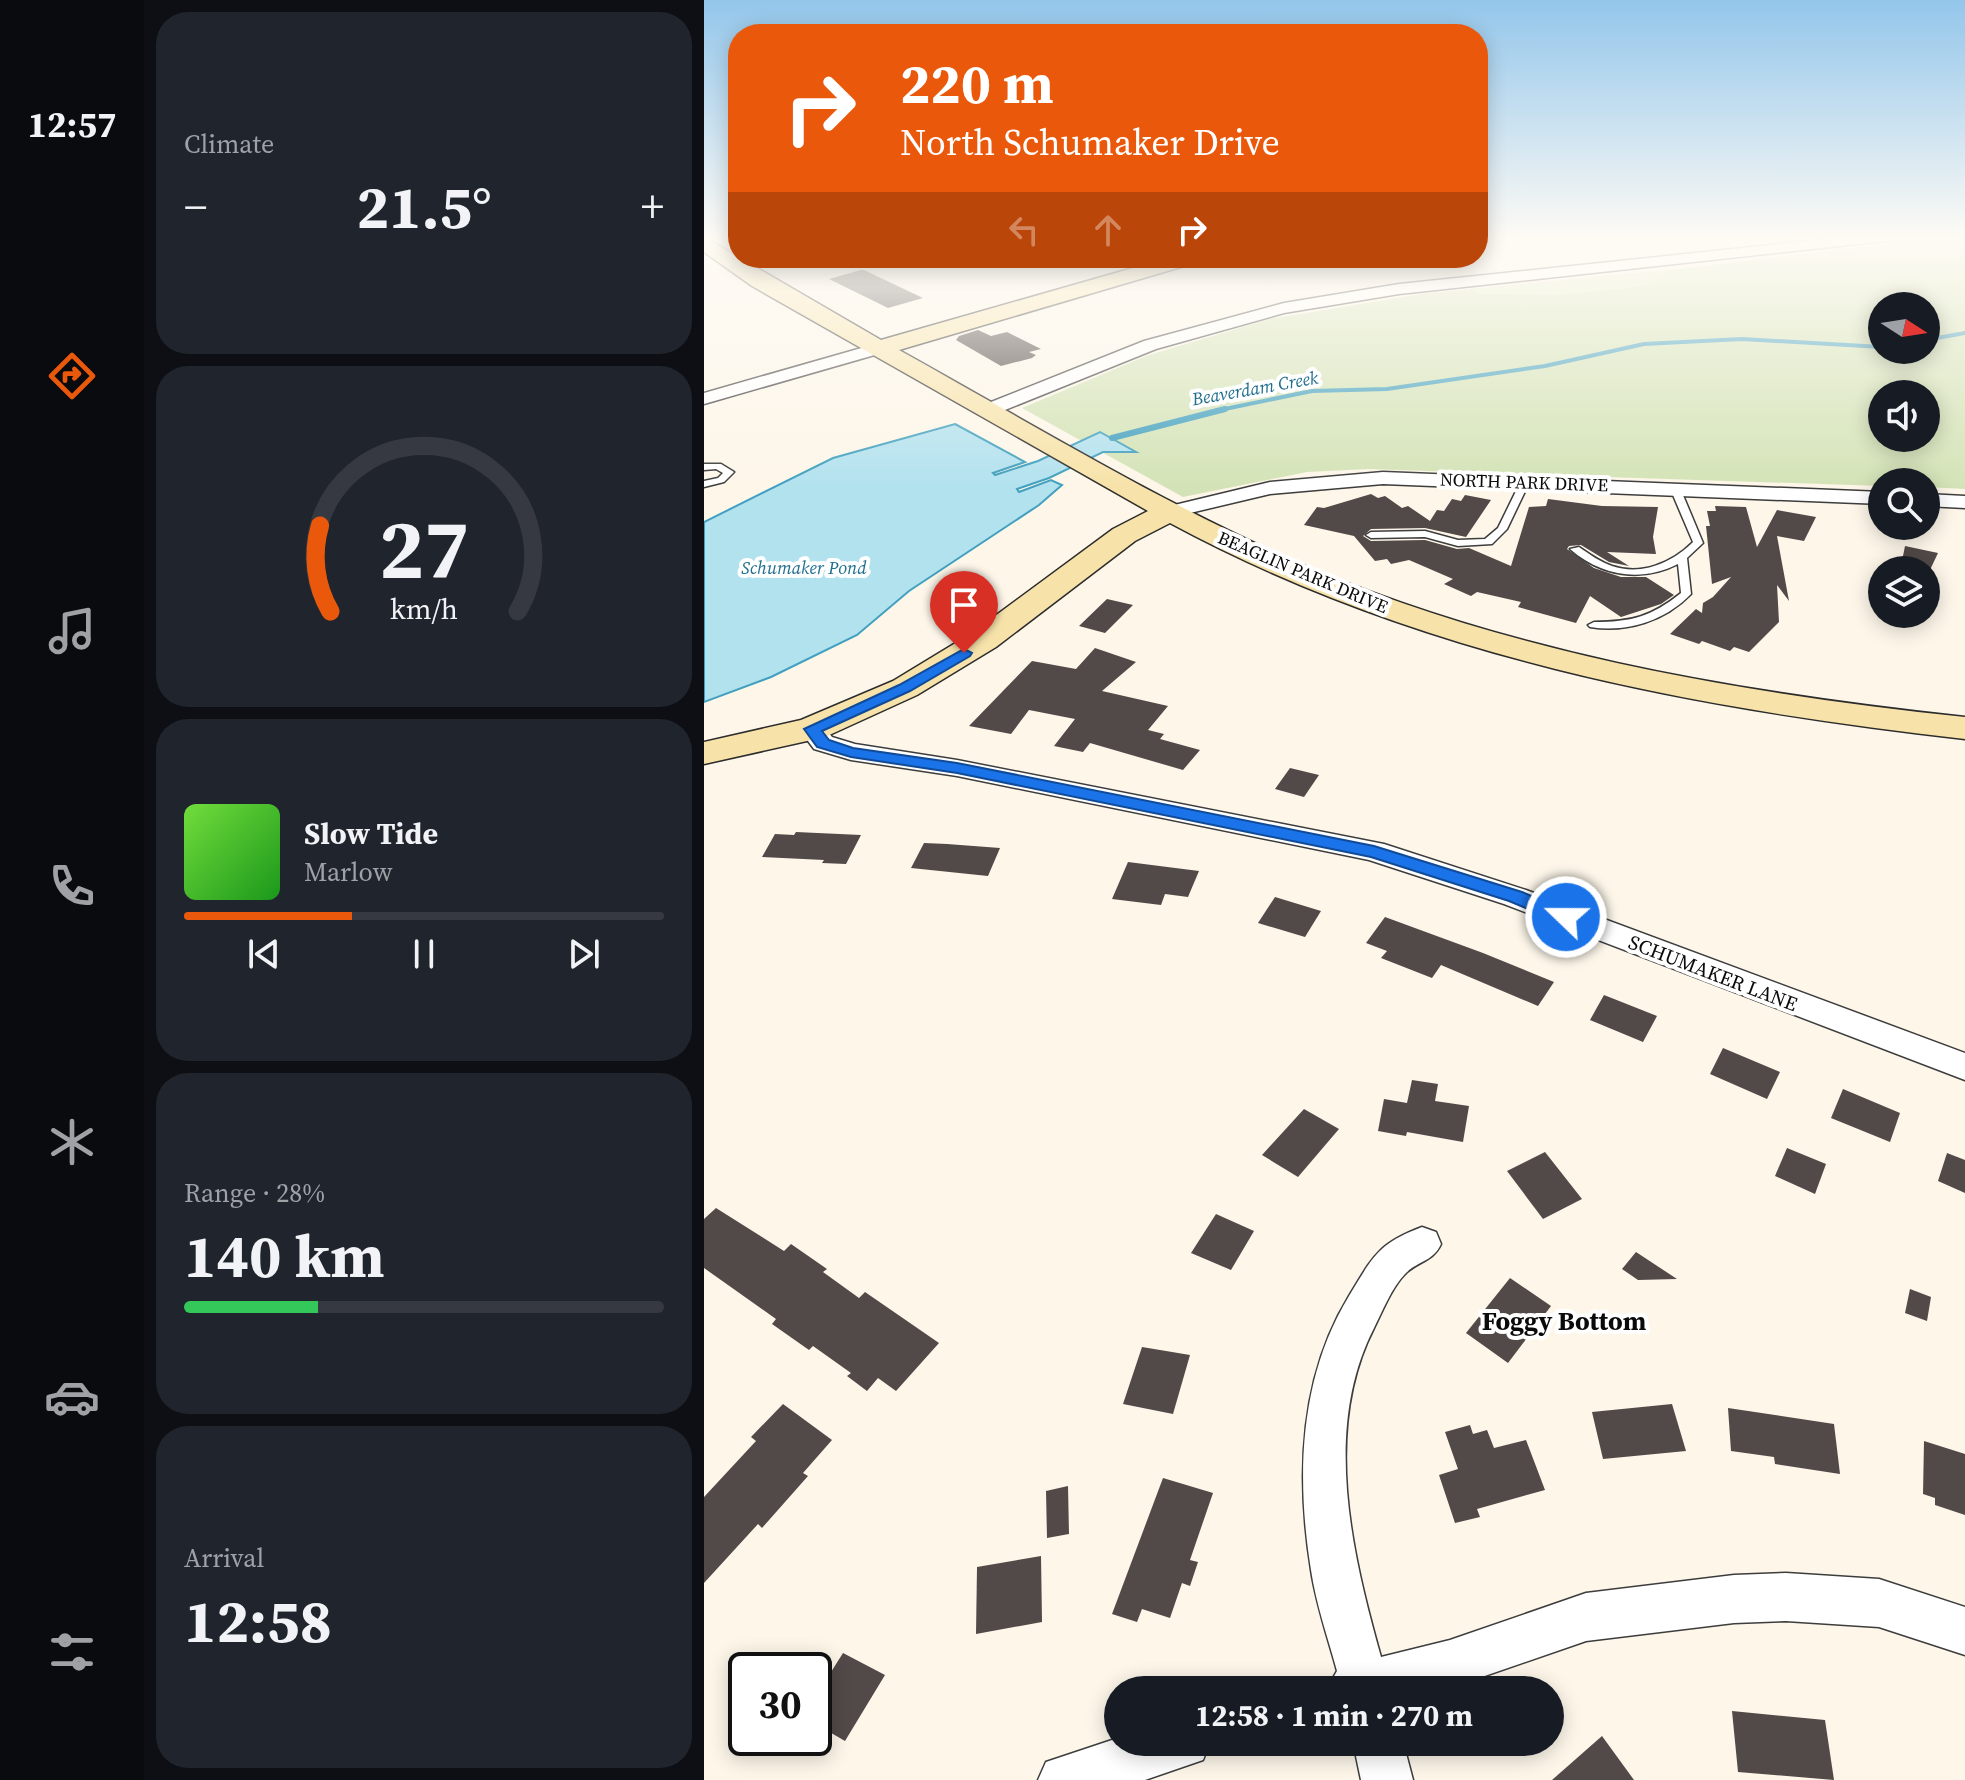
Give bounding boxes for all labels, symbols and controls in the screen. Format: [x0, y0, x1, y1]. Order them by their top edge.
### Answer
text: 220 m [900, 45, 1054, 122]
icon: right [768, 56, 872, 160]
text: 12:57 [28, 100, 116, 149]
text: North Schumaker Drive [900, 118, 1280, 167]
text: Climate [184, 126, 274, 162]
text: 21.5° [356, 166, 492, 248]
text: − [184, 176, 207, 237]
text: + [641, 176, 664, 237]
icon: left [1002, 208, 1046, 252]
icon: ahead [1086, 208, 1130, 252]
icon: right [1170, 208, 1214, 252]
north arrow [1868, 292, 1940, 364]
map controls [1868, 292, 1940, 628]
icon: directions [44, 348, 100, 404]
water label: Beaverdam Creek [1189, 365, 1320, 412]
button: sound [1868, 380, 1940, 452]
street label: NORTH PARK DRIVE [1439, 467, 1609, 497]
button: search [1868, 468, 1940, 540]
text: 27 [379, 492, 469, 606]
street label: BEAGLIN PARK DRIVE [1214, 525, 1392, 619]
water label: Schumaker Pond [741, 555, 867, 580]
button: layers [1868, 556, 1940, 628]
pin [930, 571, 998, 653]
icon: arrive [942, 583, 986, 627]
text: km/h [390, 590, 458, 630]
icon: music [44, 603, 100, 659]
text: Slow Tide [304, 813, 438, 854]
text: Marlow [304, 854, 393, 890]
icon: phone [44, 858, 100, 914]
position arrow [1524, 875, 1608, 959]
street label: SCHUMAKER LANE [1625, 928, 1801, 1018]
icon: previous [242, 932, 286, 976]
icon: pause [402, 932, 446, 976]
icon: next [562, 932, 606, 976]
icon: climate [44, 1114, 100, 1170]
text: Range · 28% [184, 1175, 325, 1211]
text: 140 km [184, 1215, 385, 1297]
district label: Foggy Bottom [1482, 1303, 1647, 1339]
icon: car [44, 1369, 100, 1425]
text: Arrival [184, 1540, 264, 1576]
text: 12:58 [184, 1580, 332, 1662]
icon: filters [44, 1624, 100, 1680]
speed limit sign: 30 [728, 1652, 832, 1756]
text: 12:58 · 1 min · 270 m [1195, 1695, 1473, 1736]

